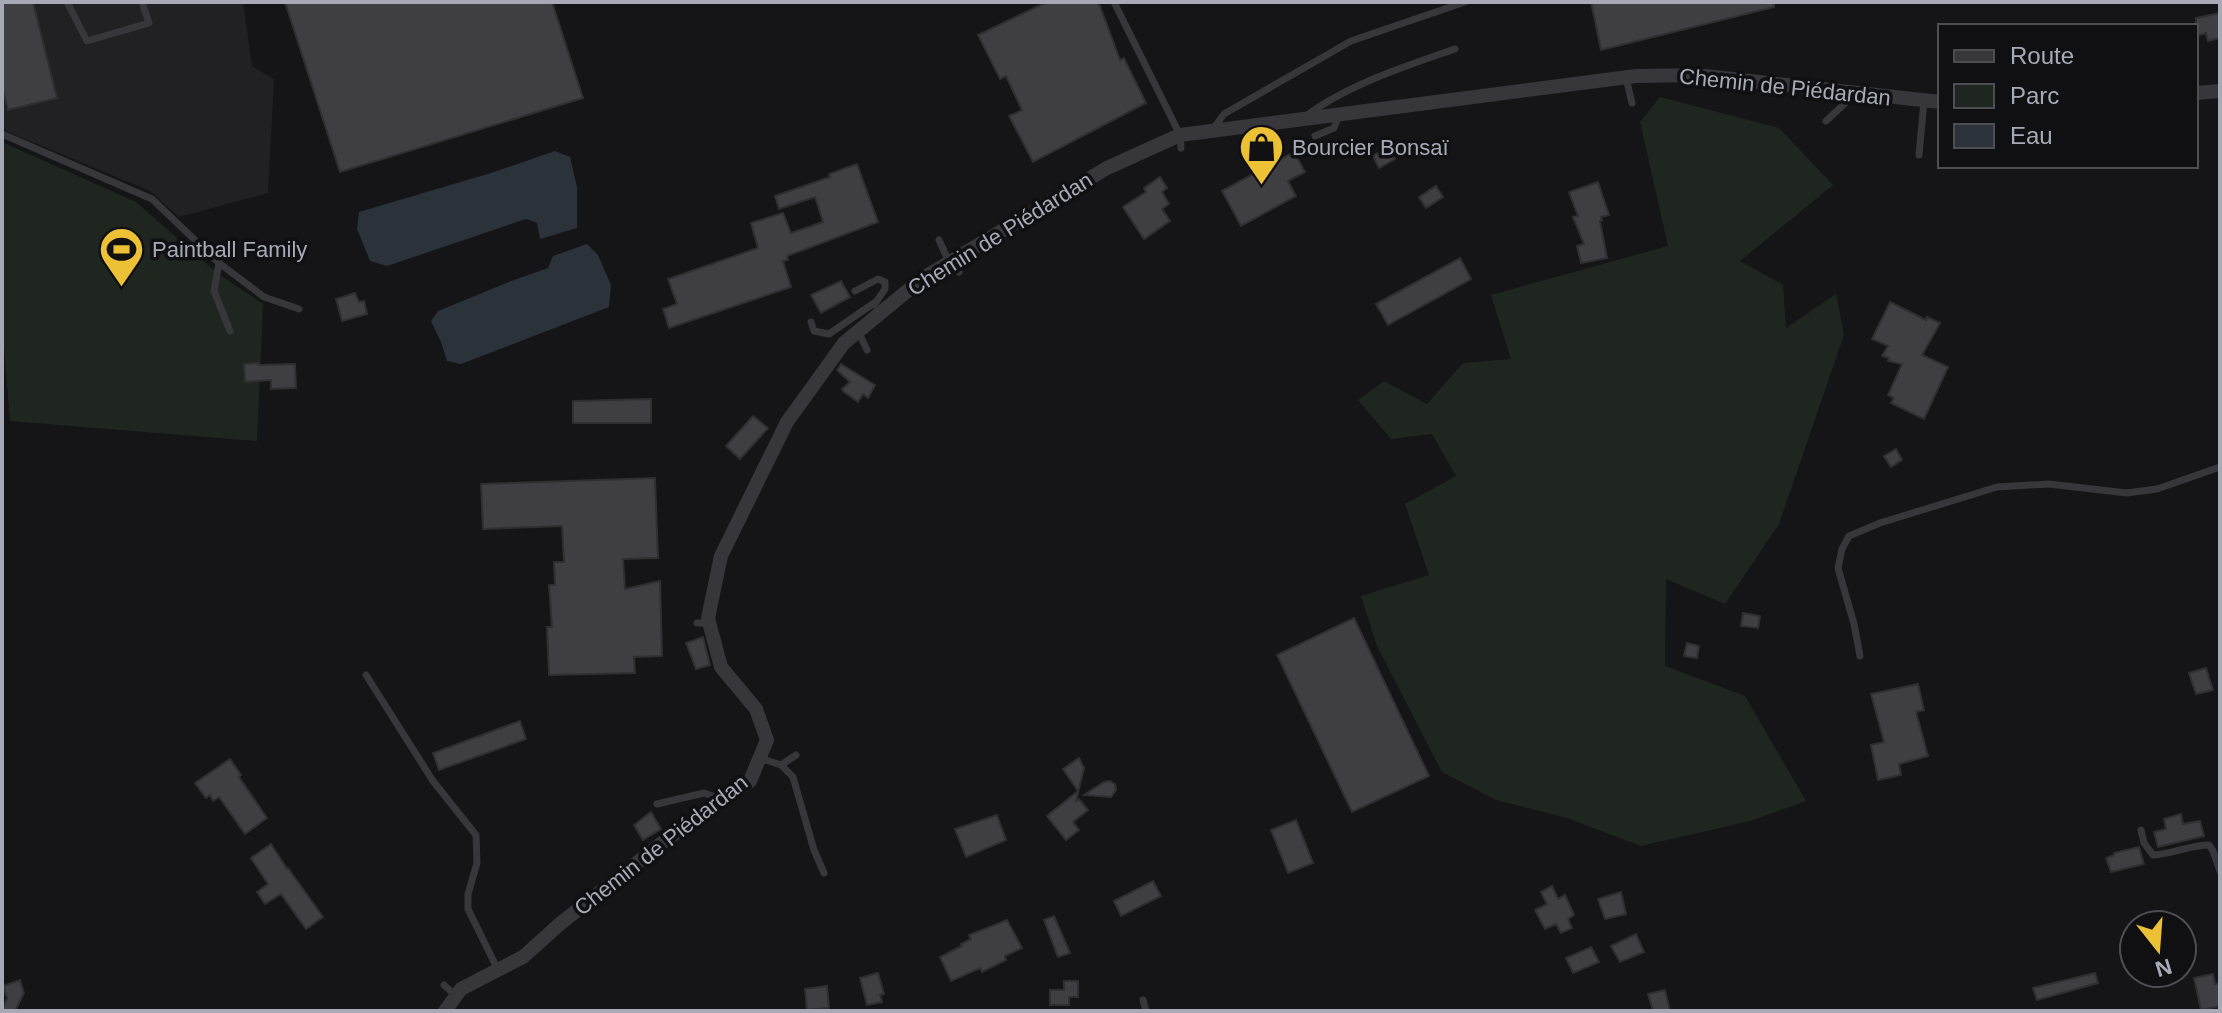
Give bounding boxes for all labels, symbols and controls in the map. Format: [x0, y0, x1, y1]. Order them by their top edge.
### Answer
legend [1938, 24, 2198, 168]
text: Route [2010, 42, 2074, 69]
street label: Chemin de Piédardan [1678, 63, 1892, 111]
text: Parc [2010, 82, 2059, 109]
text: Eau [2010, 122, 2053, 149]
shop icon: Bourcier Bonsaï [1237, 123, 1285, 186]
place label: Bourcier Bonsaï [1292, 135, 1449, 160]
street label: Chemin de Piédardan [903, 167, 1097, 301]
sports icon: Paintball Family [97, 225, 145, 288]
place label: Paintball Family [152, 237, 307, 262]
street label: Chemin de Piédardan [569, 770, 753, 920]
north arrow [2118, 909, 2198, 989]
text: N [2152, 953, 2175, 982]

